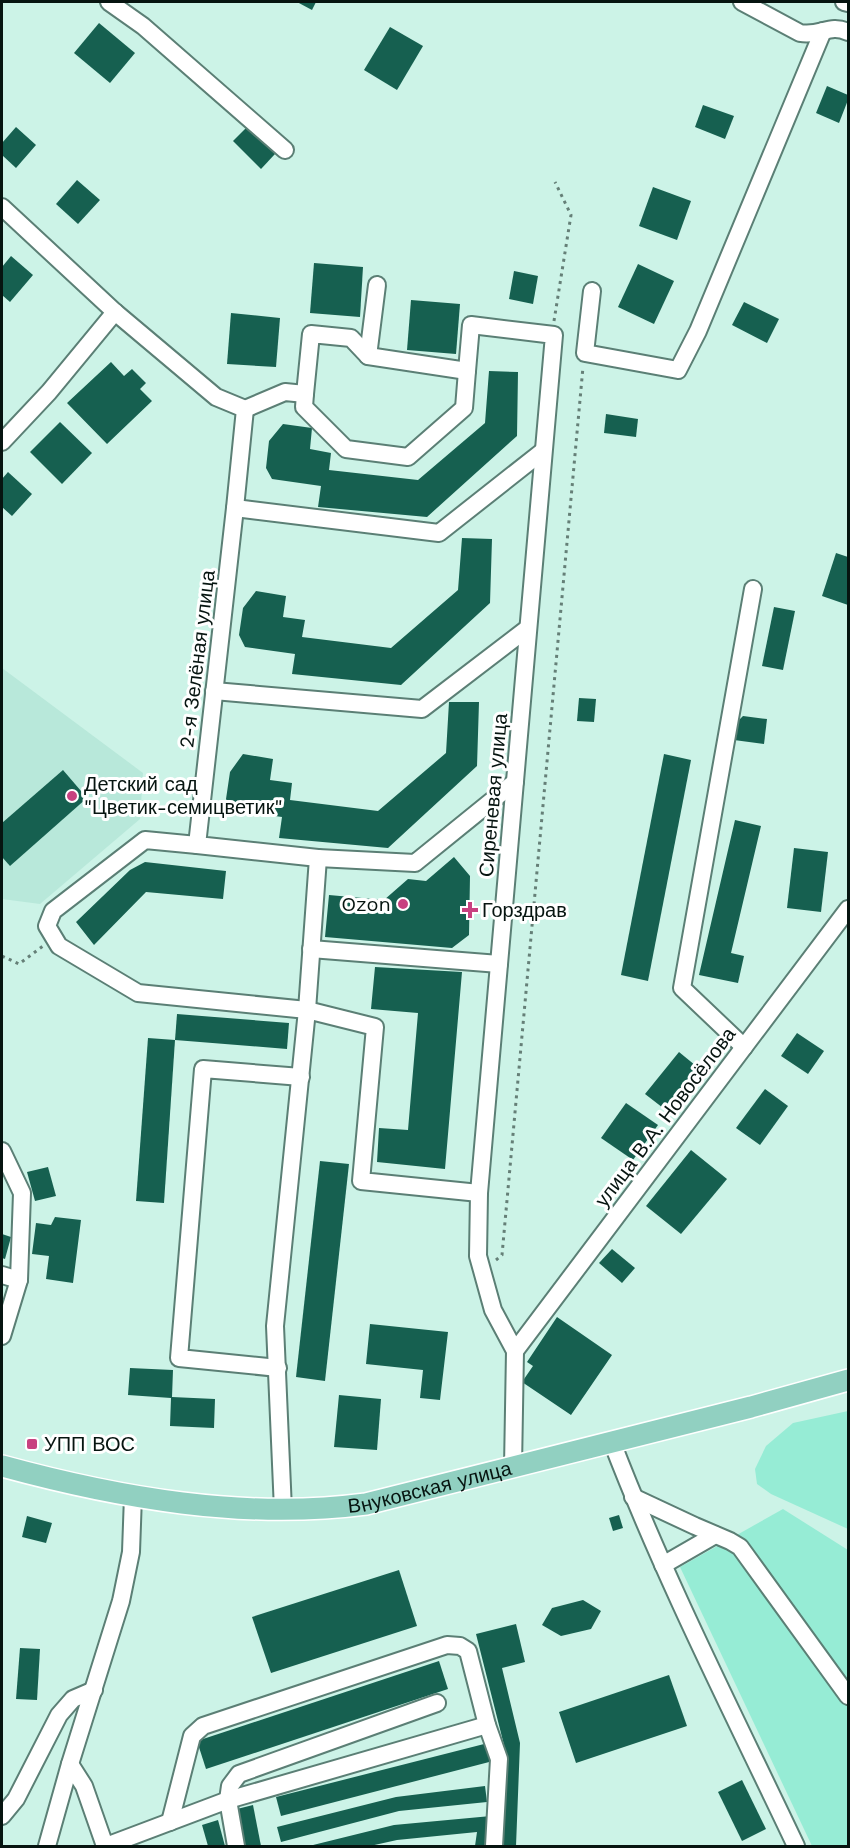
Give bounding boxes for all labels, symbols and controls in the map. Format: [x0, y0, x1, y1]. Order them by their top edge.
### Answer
street label: 2-я Зелёная улица [174, 568, 220, 749]
street label: Сиреневая улица [474, 711, 512, 878]
place label: Детский сад "Цветик-семицветик" [84, 772, 283, 819]
marker: Детский сад "Цветик-семицветик" [65, 789, 79, 803]
place label: Ozon [341, 892, 391, 916]
marker: Ozon [396, 897, 410, 911]
place label: Горздрав [482, 898, 567, 922]
marker: Горздрав [463, 903, 477, 917]
street label: улица В.А. Новосёлова [590, 1022, 741, 1212]
place label: УПП ВОС [44, 1432, 135, 1456]
marker: УПП ВОС [25, 1437, 39, 1451]
street label: Внуковская улица [346, 1456, 515, 1518]

